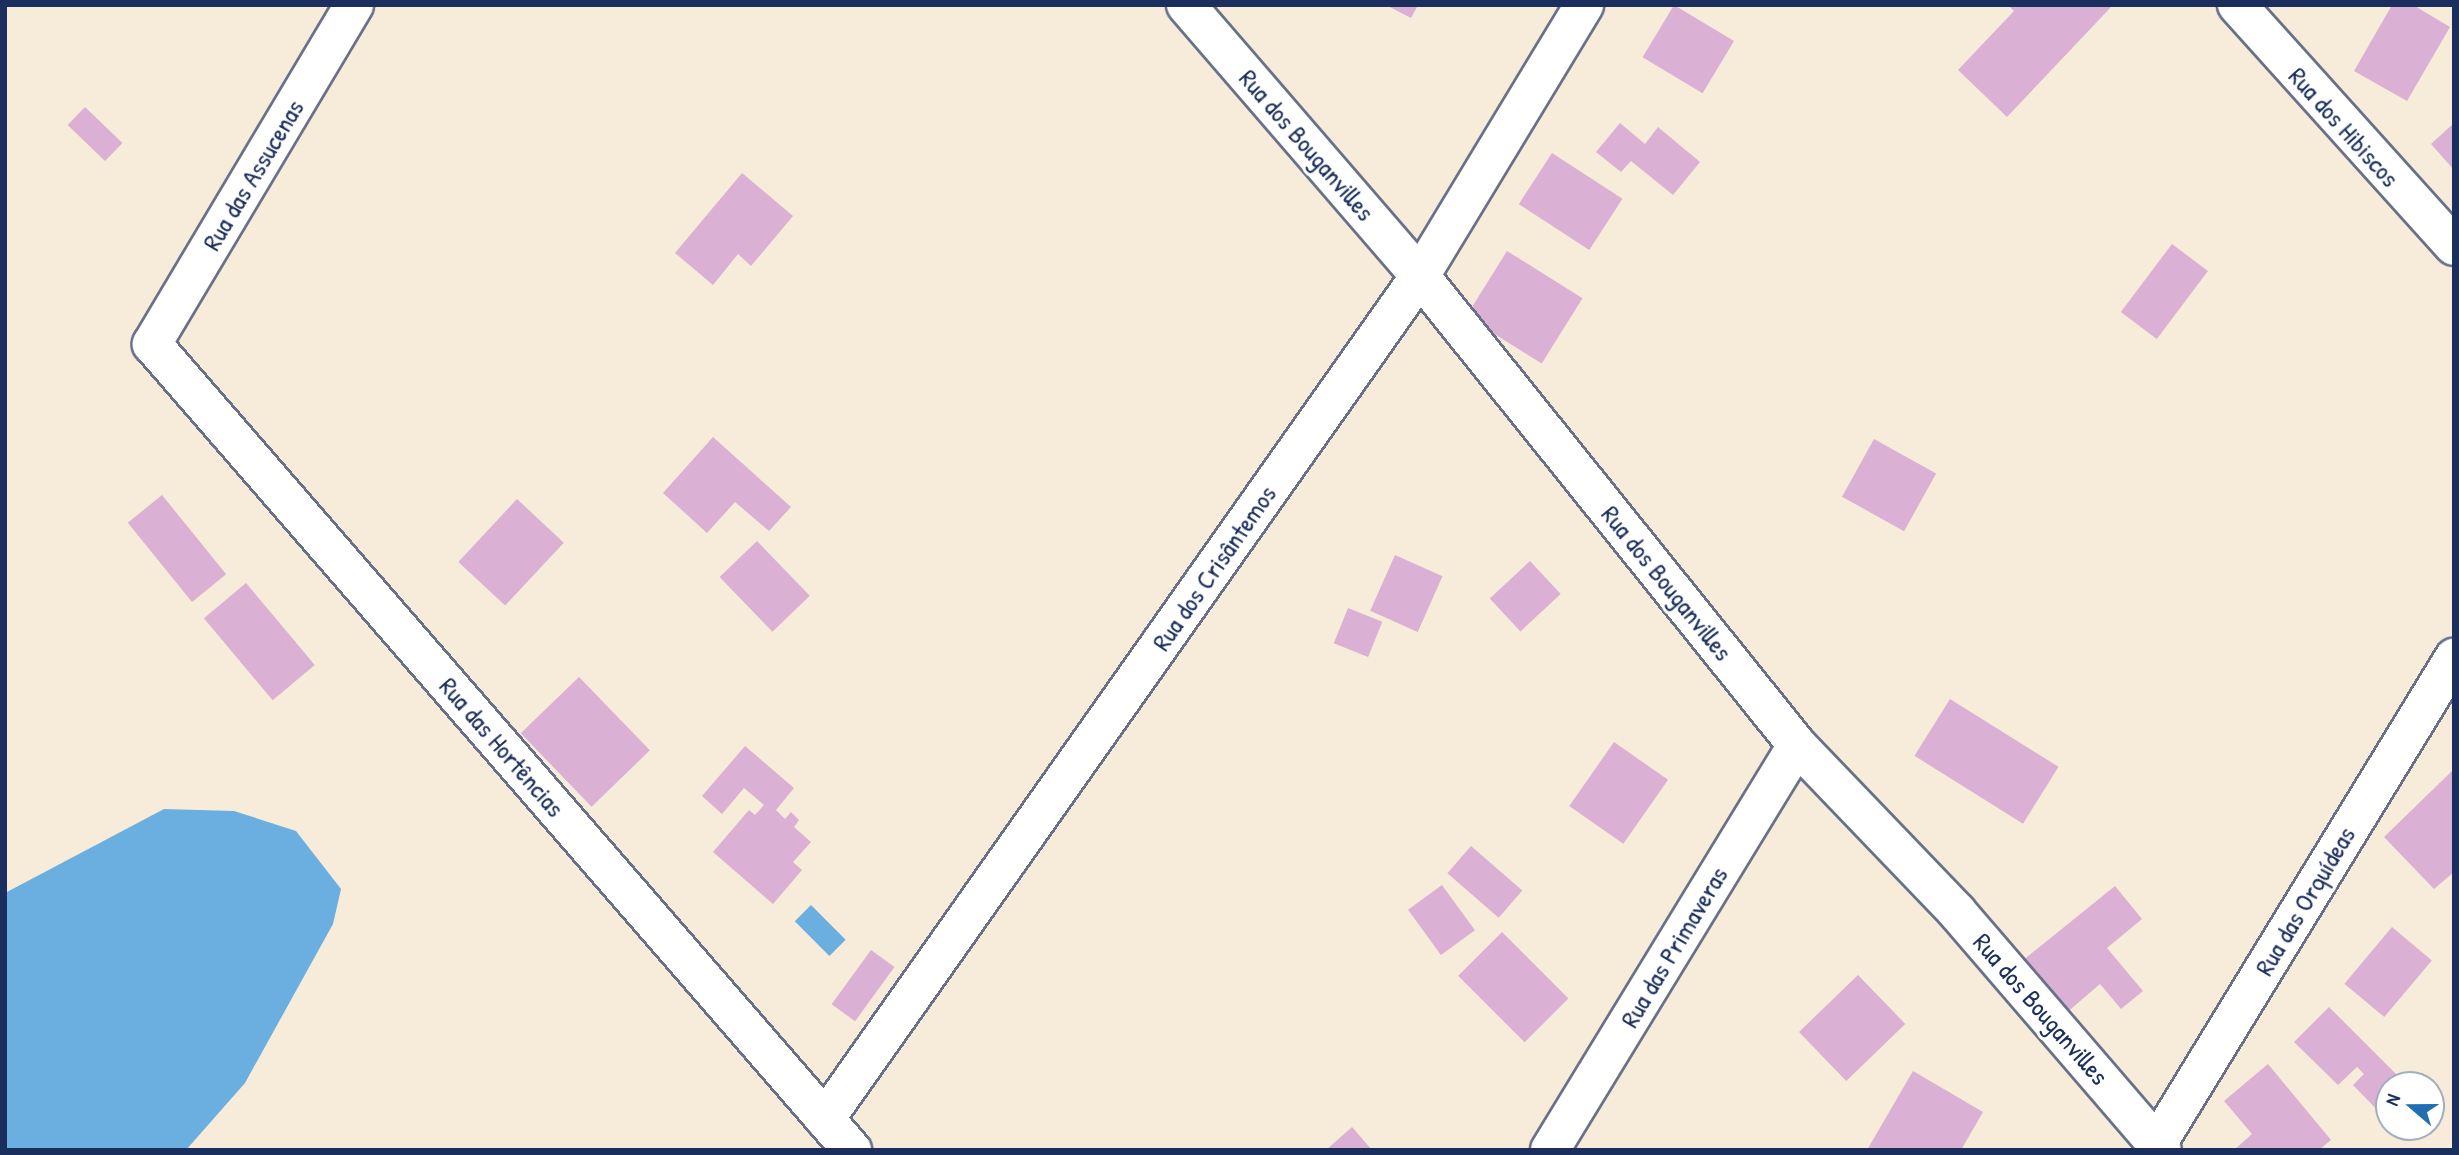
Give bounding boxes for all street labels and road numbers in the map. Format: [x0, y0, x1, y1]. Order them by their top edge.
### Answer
street label: Rua dos Hibiscos [2282, 61, 2406, 193]
street label: Rua dos Bouganvilles [1233, 63, 1381, 227]
street label: Rua das Assucenas [196, 94, 310, 256]
street label: Rua dos Crisântemos [1145, 479, 1283, 657]
street label: Rua dos Bouganvilles [1595, 499, 1739, 667]
street label: Rua das Hortências [433, 671, 571, 823]
street label: Rua das Orquídeas [2248, 821, 2362, 981]
street label: Rua das Primaveras [1614, 861, 1734, 1033]
street label: Rua dos Bouganvilles [1967, 927, 2115, 1091]

